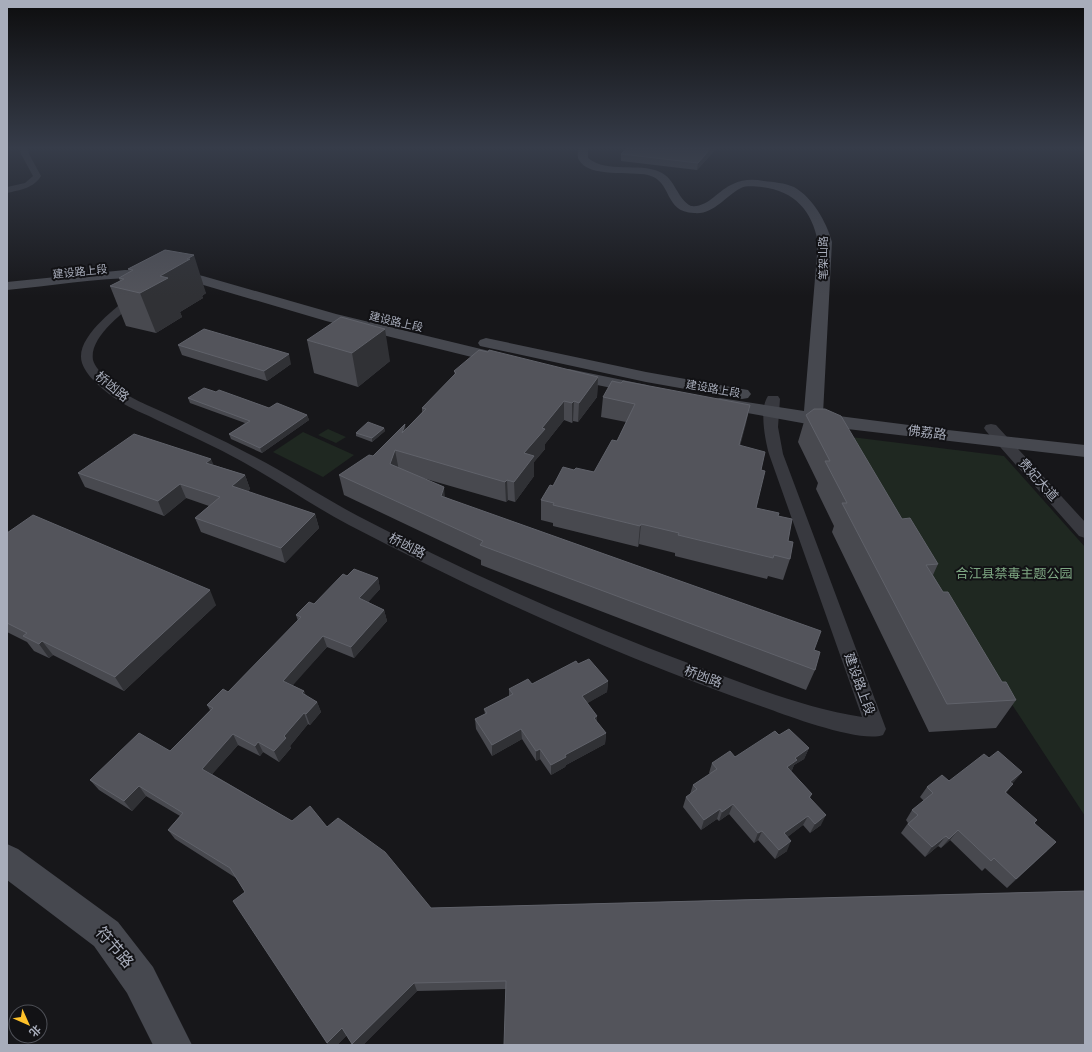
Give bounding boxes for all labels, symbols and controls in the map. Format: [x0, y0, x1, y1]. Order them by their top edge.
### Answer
street label: 笔架山路 [817, 236, 830, 280]
street label: 建设路上段 [52, 263, 108, 281]
street label: 建设路上段 [368, 309, 424, 335]
street label: 桥凼路 [92, 369, 132, 405]
street label: 建设路上段 [685, 378, 741, 400]
street label: 佛荔路 [907, 423, 947, 443]
street label: 贵妃大道 [1015, 455, 1061, 505]
street label: 桥凼路 [386, 530, 428, 562]
park label: 合江县禁毒主题公园 [955, 566, 1073, 582]
street label: 建设路上段 [840, 651, 878, 717]
street label: 桥凼路 [682, 663, 724, 691]
street label: 符节路 [91, 924, 137, 972]
north arrow [8, 1004, 48, 1044]
text: 北 [26, 1022, 43, 1039]

